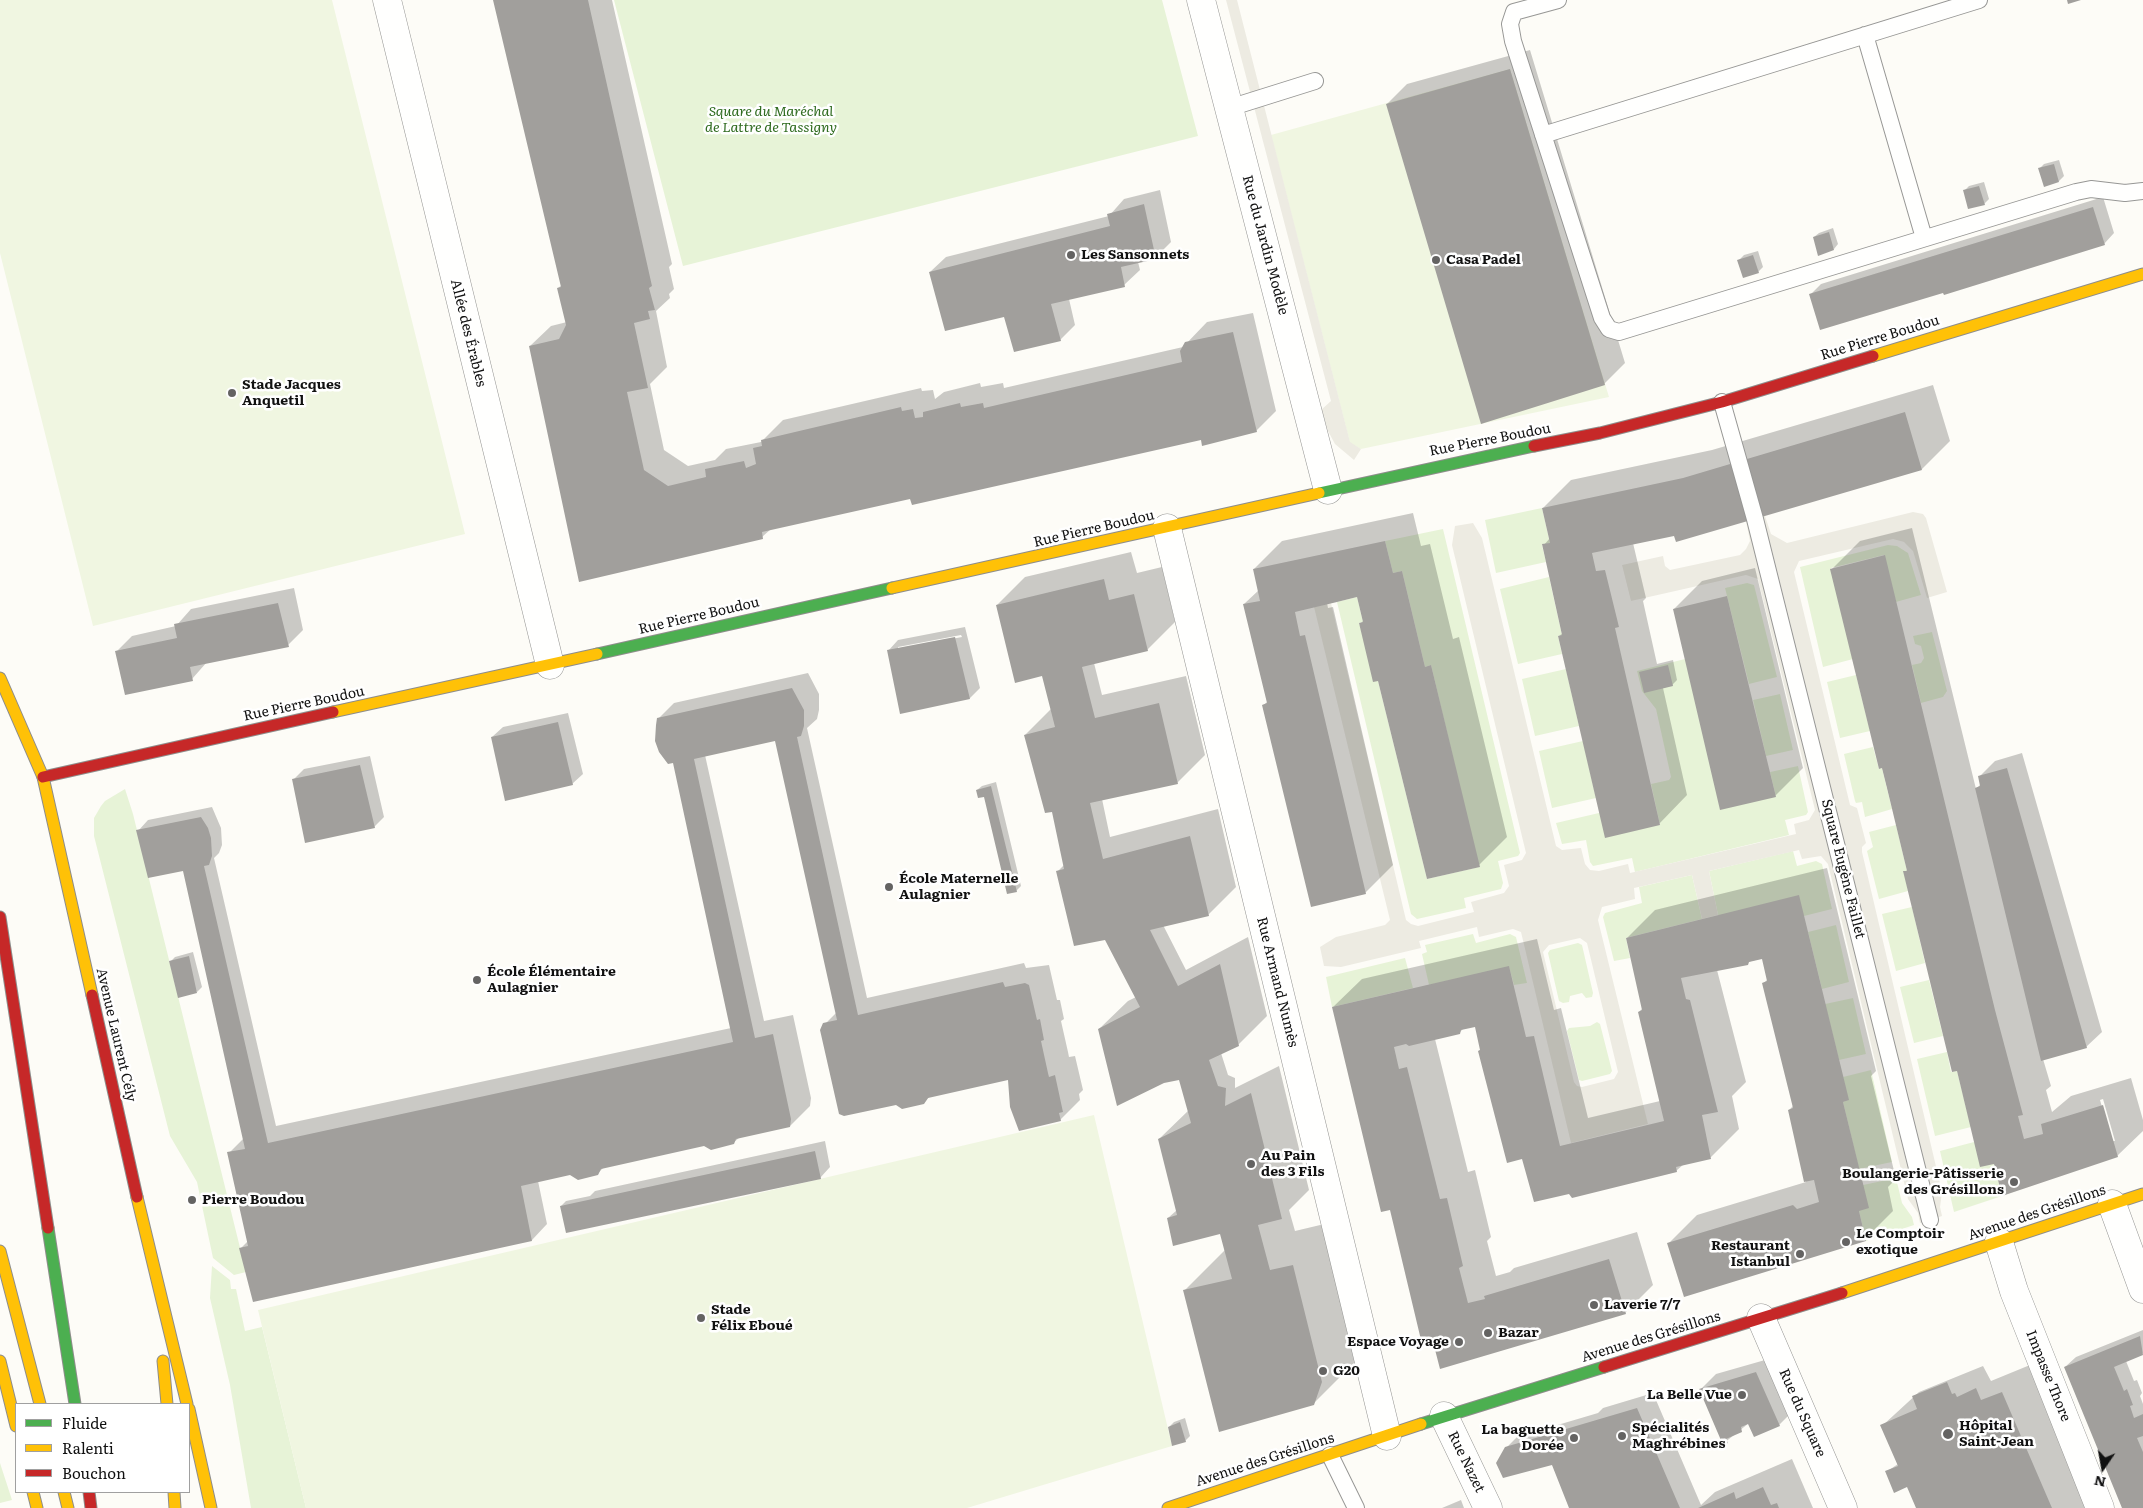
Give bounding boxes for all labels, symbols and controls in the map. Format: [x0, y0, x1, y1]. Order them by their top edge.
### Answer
park label: Square du Maréchal de Lattre de Tassigny [705, 104, 837, 136]
street label: Rue du Jardin Modèle [1238, 173, 1292, 317]
place label: Les Sansonnets [1081, 247, 1189, 263]
marker: Les Sansonnets [1065, 249, 1077, 261]
place label: Casa Padel [1446, 252, 1521, 268]
marker: Casa Padel [1430, 254, 1442, 266]
street label: Allée des Érables [447, 277, 489, 389]
street label: Rue Pierre Boudou [1818, 312, 1942, 364]
place label: Stade Jacques Anquetil [242, 377, 341, 410]
marker: Stade Jacques Anquetil [226, 387, 238, 399]
street label: Rue Pierre Boudou [1428, 420, 1552, 460]
street label: Rue Pierre Boudou [1032, 507, 1156, 551]
street label: Rue Pierre Boudou [637, 594, 761, 638]
street label: Rue Pierre Boudou [242, 683, 366, 725]
street label: Square Eugène Faillet [1818, 797, 1868, 941]
place label: École Maternelle Aulagnier [899, 871, 1018, 904]
marker: École Maternelle Aulagnier [883, 881, 895, 893]
street label: Rue Armand Numès [1253, 915, 1301, 1049]
place label: École Élémentaire Aulagnier [487, 964, 616, 996]
street label: Avenue Laurent Cély [92, 966, 140, 1104]
marker: École Élémentaire Aulagnier [471, 974, 483, 986]
place label: Au Pain des 3 Fils [1261, 1148, 1324, 1180]
marker: Au Pain des 3 Fils [1245, 1158, 1257, 1170]
place label: Boulangerie-Pâtisserie des Grésillons [1842, 1166, 2004, 1198]
marker: Boulangerie-Pâtisserie des Grésillons [2008, 1176, 2020, 1188]
street label: Avenue des Grésillons [1966, 1182, 2108, 1244]
place label: Pierre Boudou [202, 1192, 305, 1208]
marker: Pierre Boudou [186, 1194, 198, 1206]
place label: Le Comptoir exotique [1856, 1226, 1945, 1258]
marker: Le Comptoir exotique [1840, 1236, 1852, 1248]
place label: Restaurant Istanbul [1711, 1238, 1790, 1270]
marker: Restaurant Istanbul [1794, 1248, 1806, 1260]
place label: Laverie 7/7 [1604, 1297, 1680, 1313]
marker: Laverie 7/7 [1588, 1299, 1600, 1311]
place label: Stade Félix Eboué [711, 1302, 793, 1334]
street label: Avenue des Grésillons [1580, 1308, 1722, 1366]
marker: Stade Félix Eboué [695, 1312, 707, 1324]
place label: Bazar [1498, 1325, 1539, 1341]
marker: Bazar [1482, 1327, 1494, 1339]
street label: Impasse Thore [2022, 1328, 2074, 1424]
place label: Espace Voyage [1347, 1334, 1449, 1350]
marker: Espace Voyage [1453, 1336, 1465, 1348]
place label: G20 [1333, 1363, 1360, 1379]
marker: G20 [1317, 1365, 1329, 1377]
street label: Rue du Square [1775, 1366, 1829, 1460]
place label: La Belle Vue [1647, 1387, 1732, 1403]
marker: La Belle Vue [1736, 1389, 1748, 1401]
legend [15, 1403, 190, 1493]
text: Fluide [62, 1411, 107, 1434]
place label: Hôpital Saint-Jean [1959, 1418, 2034, 1450]
place label: Spécialités Maghrébines [1632, 1420, 1725, 1452]
place label: La baguette Dorée [1481, 1422, 1564, 1454]
marker: Hôpital Saint-Jean [1941, 1427, 1955, 1441]
street label: Rue Nazet [1444, 1428, 1488, 1496]
street label: Avenue des Grésillons [1194, 1430, 1336, 1490]
marker: Spécialités Maghrébines [1616, 1430, 1628, 1442]
marker: La baguette Dorée [1568, 1432, 1580, 1444]
text: Ralenti [62, 1436, 114, 1459]
north arrow [2078, 1443, 2128, 1493]
text: Bouchon [62, 1461, 126, 1484]
text: N [2092, 1472, 2108, 1494]

